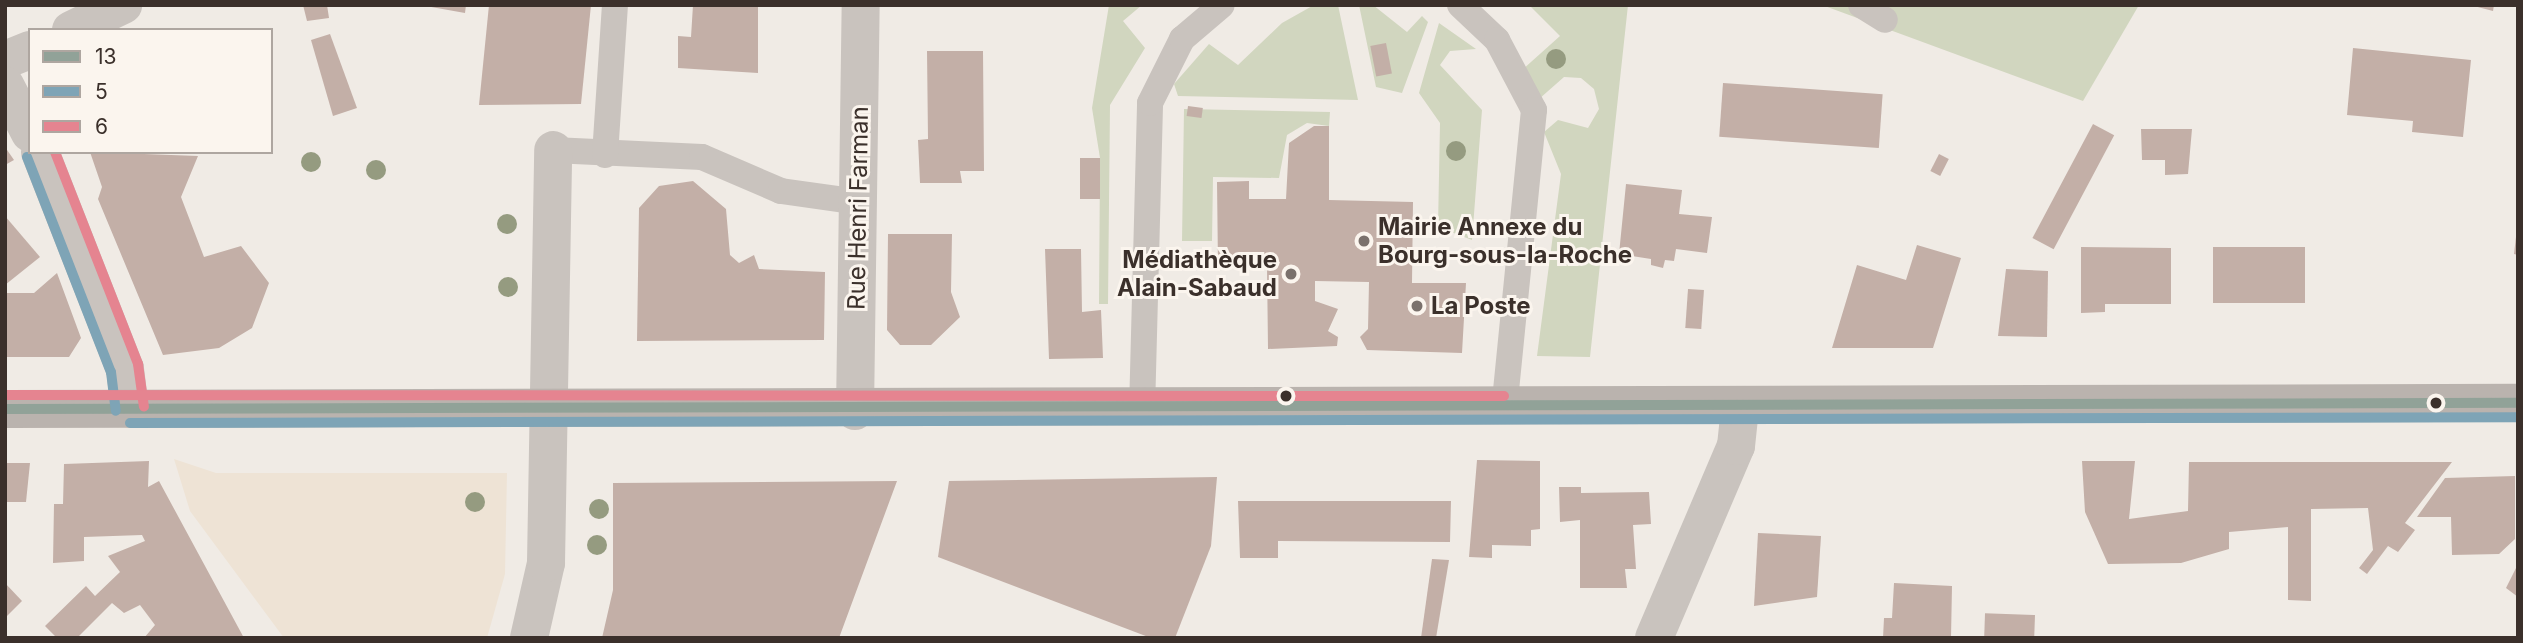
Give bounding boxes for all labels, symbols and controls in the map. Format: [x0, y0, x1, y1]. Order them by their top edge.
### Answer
legend [28, 28, 273, 154]
text: 13 [95, 44, 117, 69]
text: 5 [95, 79, 108, 104]
street label: Rue Henri Farman [842, 106, 874, 310]
text: 6 [95, 114, 108, 139]
place label: Mairie Annexe du Bourg-sous-la-Roche [1378, 213, 1632, 269]
marker: Mairie Annexe du Bourg-sous-la-Roche [1356, 233, 1372, 249]
place label: Médiathèque Alain-Sabaud [1117, 246, 1277, 302]
marker: Médiathèque Alain-Sabaud [1283, 266, 1299, 282]
place label: La Poste [1431, 292, 1531, 320]
marker: La Poste [1409, 298, 1425, 314]
unlabelled marker [1279, 389, 1293, 403]
unlabelled marker [2429, 396, 2443, 410]

